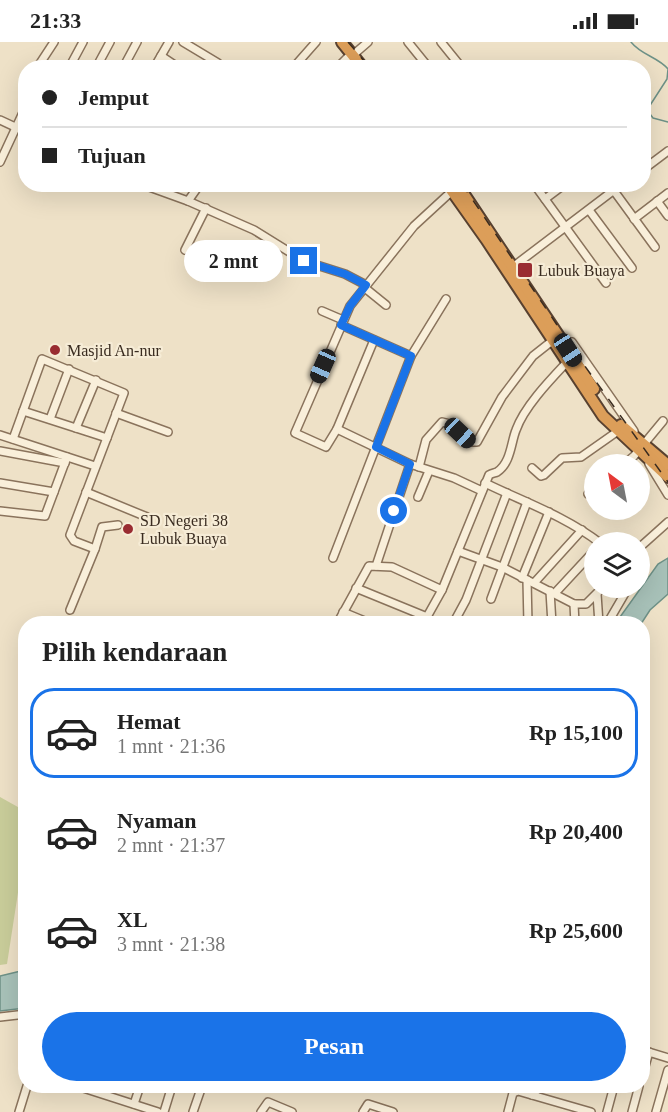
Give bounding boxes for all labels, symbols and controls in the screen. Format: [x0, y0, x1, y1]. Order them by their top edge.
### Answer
text: 21:33 [30, 8, 81, 33]
text: Jemput [78, 85, 149, 110]
text: Tujuan [78, 143, 146, 168]
callout: 2 mnt [184, 240, 283, 282]
route end [290, 247, 317, 274]
text: 2 mnt [209, 250, 258, 272]
marker: Lubuk Buaya [516, 261, 534, 279]
place label: Lubuk Buaya [538, 262, 625, 280]
car [551, 330, 585, 370]
place label: Masjid An-nur [67, 342, 161, 360]
marker: Masjid An-nur [48, 343, 62, 357]
car [307, 346, 339, 386]
car [441, 414, 479, 452]
north arrow [584, 454, 650, 520]
map controls [584, 454, 650, 598]
route start [380, 497, 407, 524]
place label: SD Negeri 38 Lubuk Buaya [140, 512, 228, 548]
marker: SD Negeri 38 Lubuk Buaya [121, 522, 135, 536]
button: layers [584, 532, 650, 598]
text: Pilih kendaraan [42, 637, 227, 667]
icon: car [45, 706, 99, 760]
text: Hemat [117, 709, 181, 734]
text: Rp 15,100 [529, 720, 623, 745]
text: 1 mnt · 21:36 [117, 735, 225, 757]
icon: car [45, 805, 99, 859]
text: Nyaman [117, 808, 196, 833]
text: Rp 20,400 [529, 819, 623, 844]
text: 2 mnt · 21:37 [117, 834, 225, 856]
icon: car [45, 904, 99, 958]
text: XL [117, 907, 148, 932]
text: Rp 25,600 [529, 918, 623, 943]
text: 3 mnt · 21:38 [117, 933, 225, 955]
button: Pesan [42, 1012, 626, 1081]

